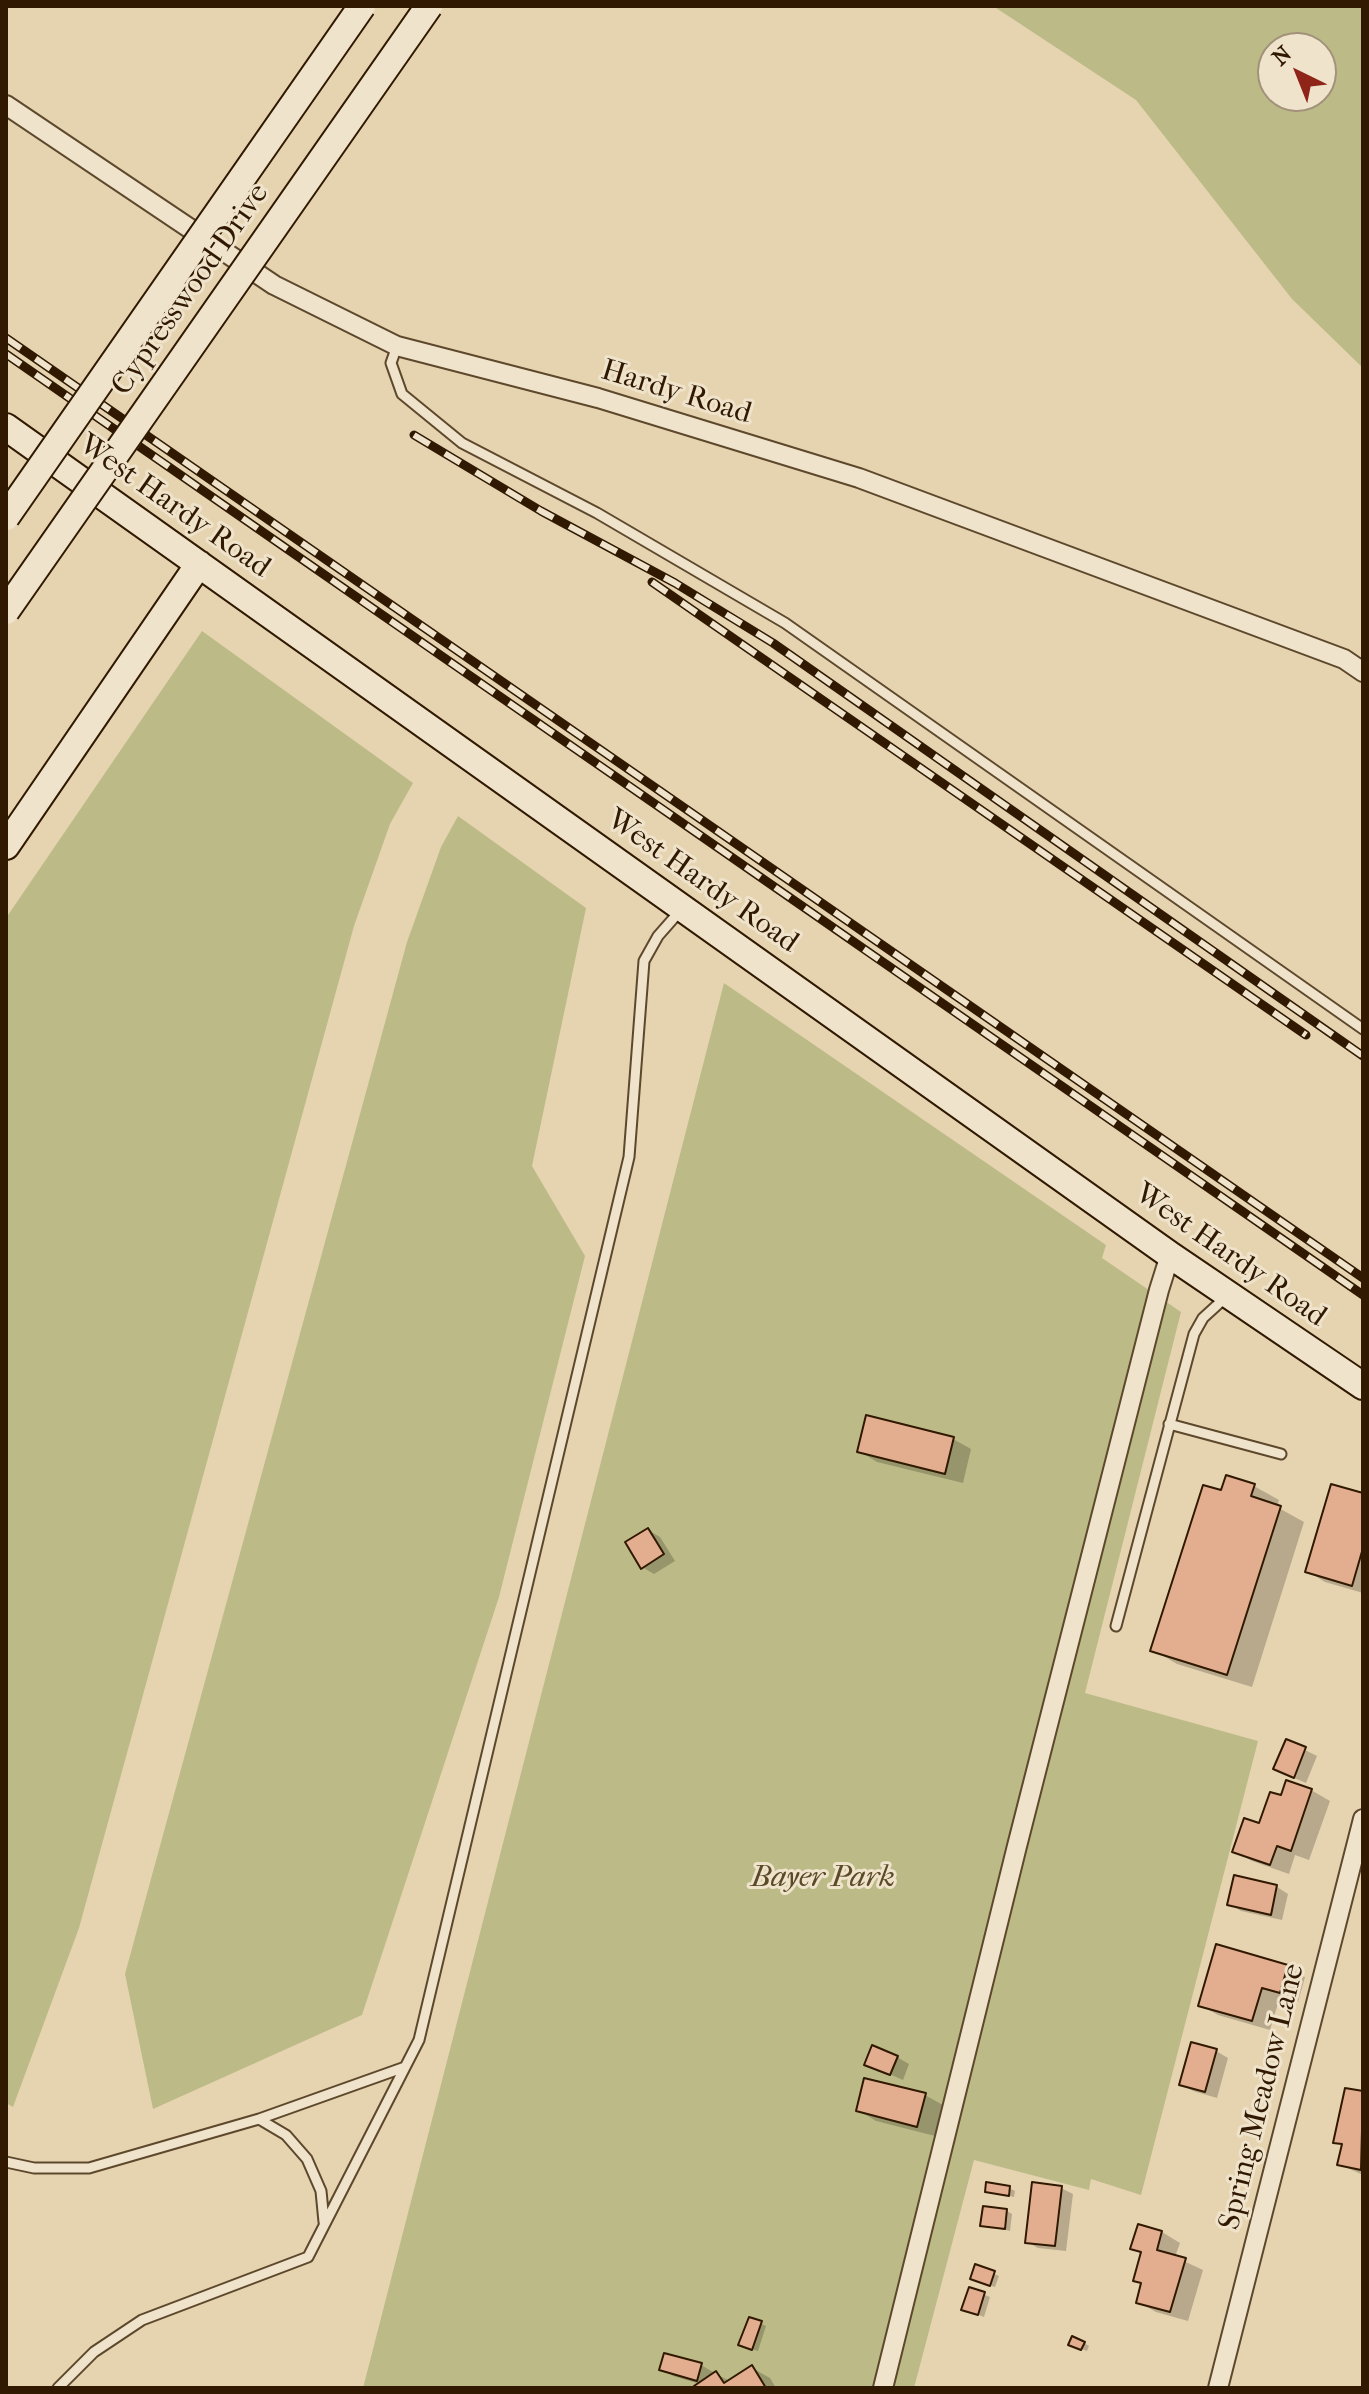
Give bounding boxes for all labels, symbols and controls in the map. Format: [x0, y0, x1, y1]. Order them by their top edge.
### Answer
north arrow [1257, 32, 1337, 112]
text: N [1267, 41, 1297, 71]
street label: Cypresswood Drive [105, 177, 277, 403]
street label: Hardy Road [597, 353, 755, 433]
street label: West Hardy Road [71, 428, 277, 586]
street label: West Hardy Road [599, 803, 805, 961]
street label: West Hardy Road [1127, 1177, 1333, 1335]
park label: Bayer Park [751, 1861, 895, 1897]
street label: Spring Meadow Lane [1213, 1960, 1313, 2234]

